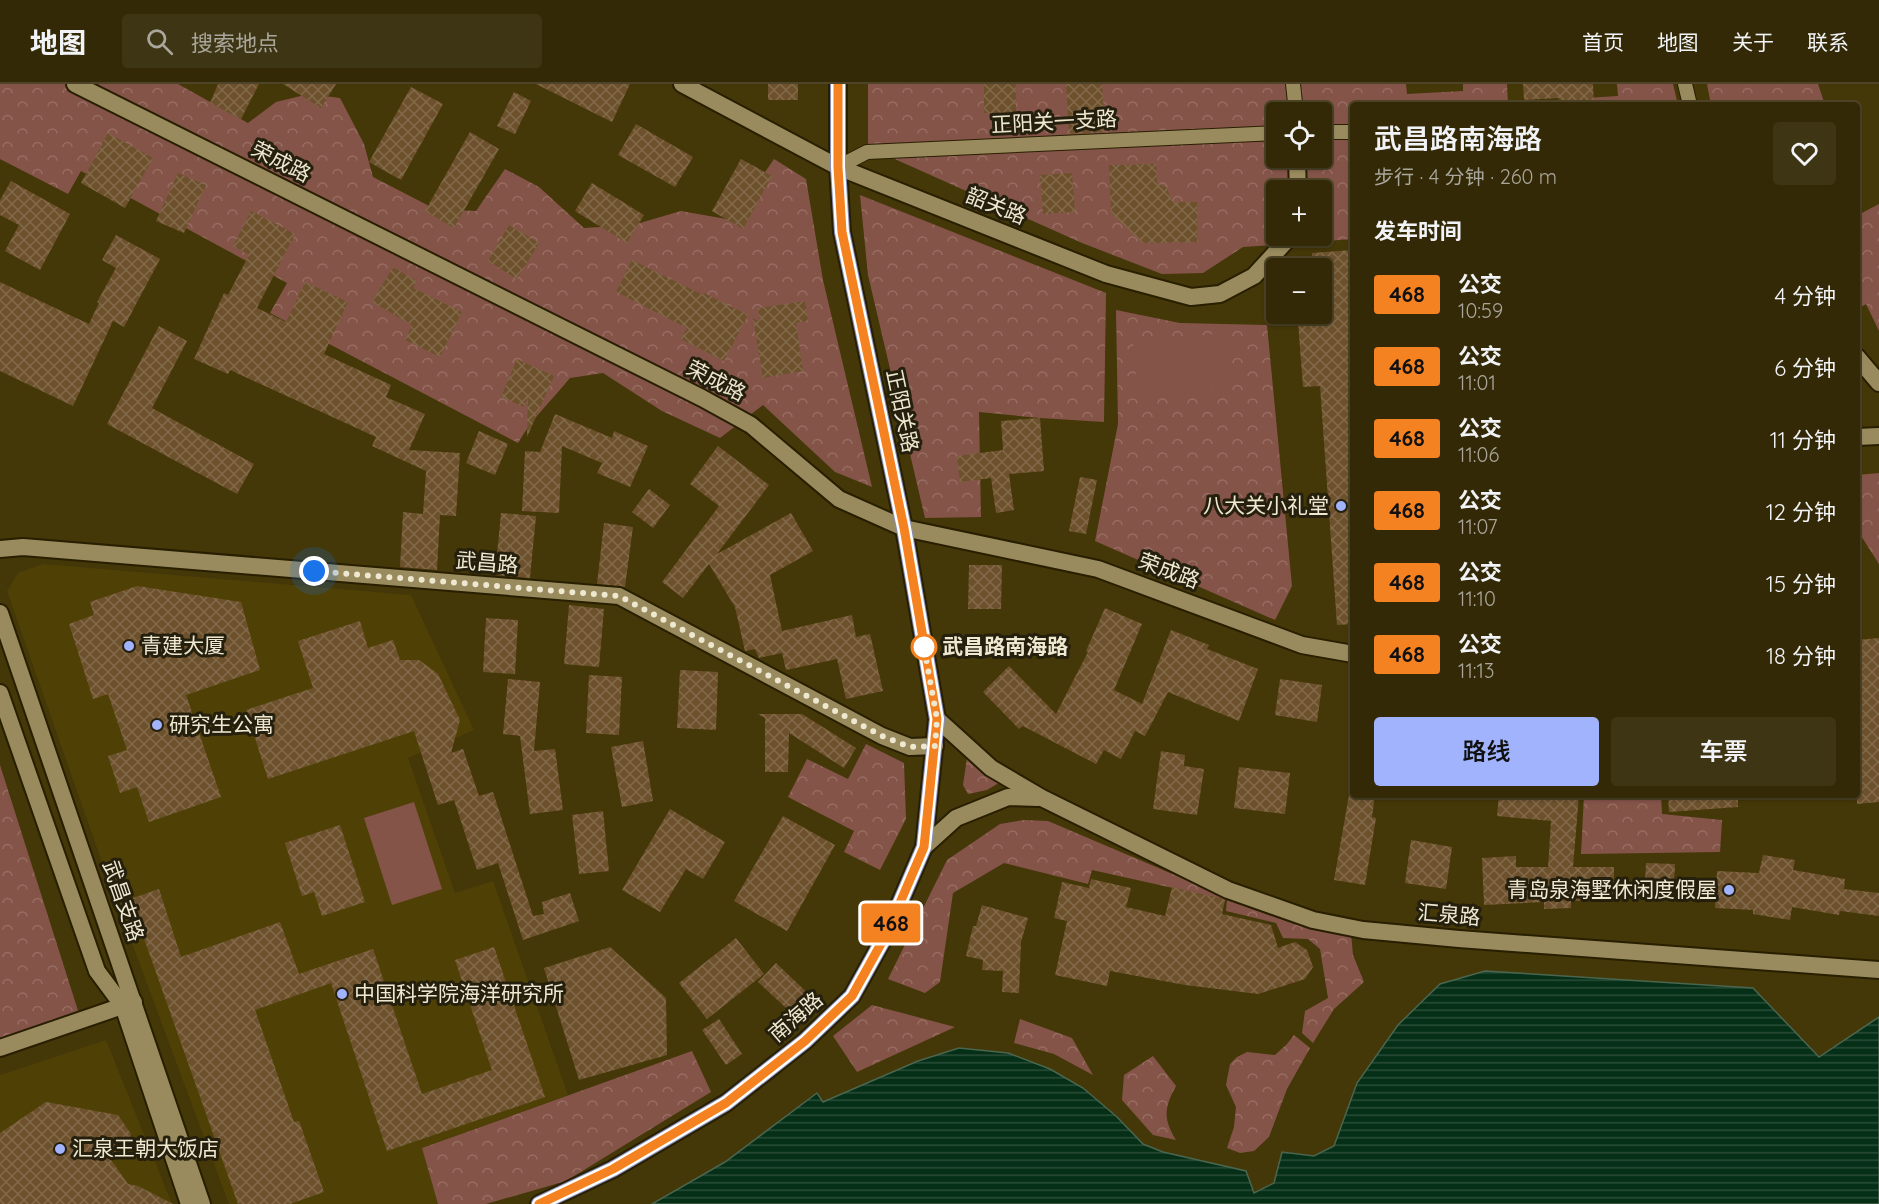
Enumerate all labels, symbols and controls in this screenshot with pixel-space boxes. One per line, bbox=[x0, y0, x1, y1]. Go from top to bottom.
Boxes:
search box bbox=[122, 14, 542, 68]
text: 地图 bbox=[30, 25, 86, 60]
icon: search bbox=[143, 25, 176, 58]
text: 搜索地点 bbox=[191, 29, 279, 57]
text: 首页 bbox=[1582, 29, 1624, 55]
text: 地图 bbox=[1657, 29, 1699, 55]
text: 关于 bbox=[1732, 29, 1774, 55]
text: 联系 bbox=[1807, 29, 1849, 55]
map controls bbox=[1266, 102, 1332, 324]
button: locate bbox=[1266, 102, 1332, 168]
street label: 正阳关一支路 bbox=[990, 105, 1118, 137]
text: 武昌路南海路 bbox=[1374, 121, 1542, 156]
button: heart bbox=[1773, 122, 1836, 185]
street label: 荣成路 bbox=[247, 135, 315, 187]
text: 步行 · 4 分钟 · 260 m bbox=[1374, 164, 1557, 189]
button: + bbox=[1266, 180, 1332, 246]
street label: 韶关路 bbox=[962, 181, 1030, 229]
text: 发车时间 bbox=[1374, 217, 1462, 245]
button: − bbox=[1266, 258, 1332, 324]
text: 公交 bbox=[1458, 270, 1502, 298]
text: 468 bbox=[1389, 281, 1425, 307]
text: 4 分钟 bbox=[1774, 282, 1836, 310]
text: 10:59 bbox=[1458, 298, 1503, 323]
text: 公交 bbox=[1458, 342, 1502, 370]
text: 468 bbox=[1389, 353, 1425, 379]
street label: 荣成路 bbox=[682, 354, 750, 406]
text: 6 分钟 bbox=[1774, 354, 1836, 382]
street label: 正阳关路 bbox=[882, 367, 924, 455]
text: 11:01 bbox=[1458, 370, 1496, 395]
text: 公交 bbox=[1458, 414, 1502, 442]
text: 468 bbox=[1389, 425, 1425, 451]
text: 11 分钟 bbox=[1770, 426, 1836, 454]
text: 11:06 bbox=[1458, 442, 1499, 467]
text: 公交 bbox=[1458, 486, 1502, 514]
place label: 八大关小礼堂 bbox=[1203, 492, 1329, 518]
text: 468 bbox=[1389, 497, 1425, 523]
text: 12 分钟 bbox=[1766, 498, 1836, 526]
marker: 八大关小礼堂 bbox=[1334, 499, 1348, 513]
text: 11:07 bbox=[1458, 514, 1498, 539]
street label: 武昌路 bbox=[455, 546, 520, 578]
street label: 荣成路 bbox=[1135, 547, 1203, 593]
your location bbox=[299, 556, 329, 586]
text: 公交 bbox=[1458, 558, 1502, 586]
text: 468 bbox=[1389, 569, 1425, 595]
text: 15 分钟 bbox=[1766, 570, 1836, 598]
text: 11:10 bbox=[1458, 586, 1496, 611]
text: 公交 bbox=[1458, 630, 1502, 658]
place label: 青建大厦 bbox=[141, 632, 225, 658]
place label: 武昌路南海路 bbox=[942, 633, 1068, 659]
marker: 武昌路南海路 bbox=[911, 634, 937, 660]
marker: 青建大厦 bbox=[122, 639, 136, 653]
text: 468 bbox=[1389, 641, 1425, 667]
text: 18 分钟 bbox=[1766, 642, 1836, 670]
text: 11:13 bbox=[1458, 658, 1494, 683]
place label: 研究生公寓 bbox=[169, 711, 274, 737]
button: 路线 bbox=[1374, 717, 1599, 786]
button: 车票 bbox=[1611, 717, 1836, 786]
marker: 研究生公寓 bbox=[150, 718, 164, 732]
street label: 武昌支路 bbox=[98, 857, 150, 945]
place label: 青岛泉海墅休闲度假屋 bbox=[1507, 876, 1717, 902]
marker: 青岛泉海墅休闲度假屋 bbox=[1722, 883, 1736, 897]
street label: 汇泉路 bbox=[1417, 898, 1482, 930]
line badge: 468 bbox=[856, 904, 926, 942]
text: 468 bbox=[873, 910, 909, 936]
place label: 中国科学院海洋研究所 bbox=[354, 980, 564, 1006]
street label: 南海路 bbox=[763, 986, 828, 1047]
marker: 中国科学院海洋研究所 bbox=[335, 987, 349, 1001]
place label: 汇泉王朝大饭店 bbox=[72, 1135, 219, 1161]
marker: 汇泉王朝大饭店 bbox=[53, 1142, 67, 1156]

